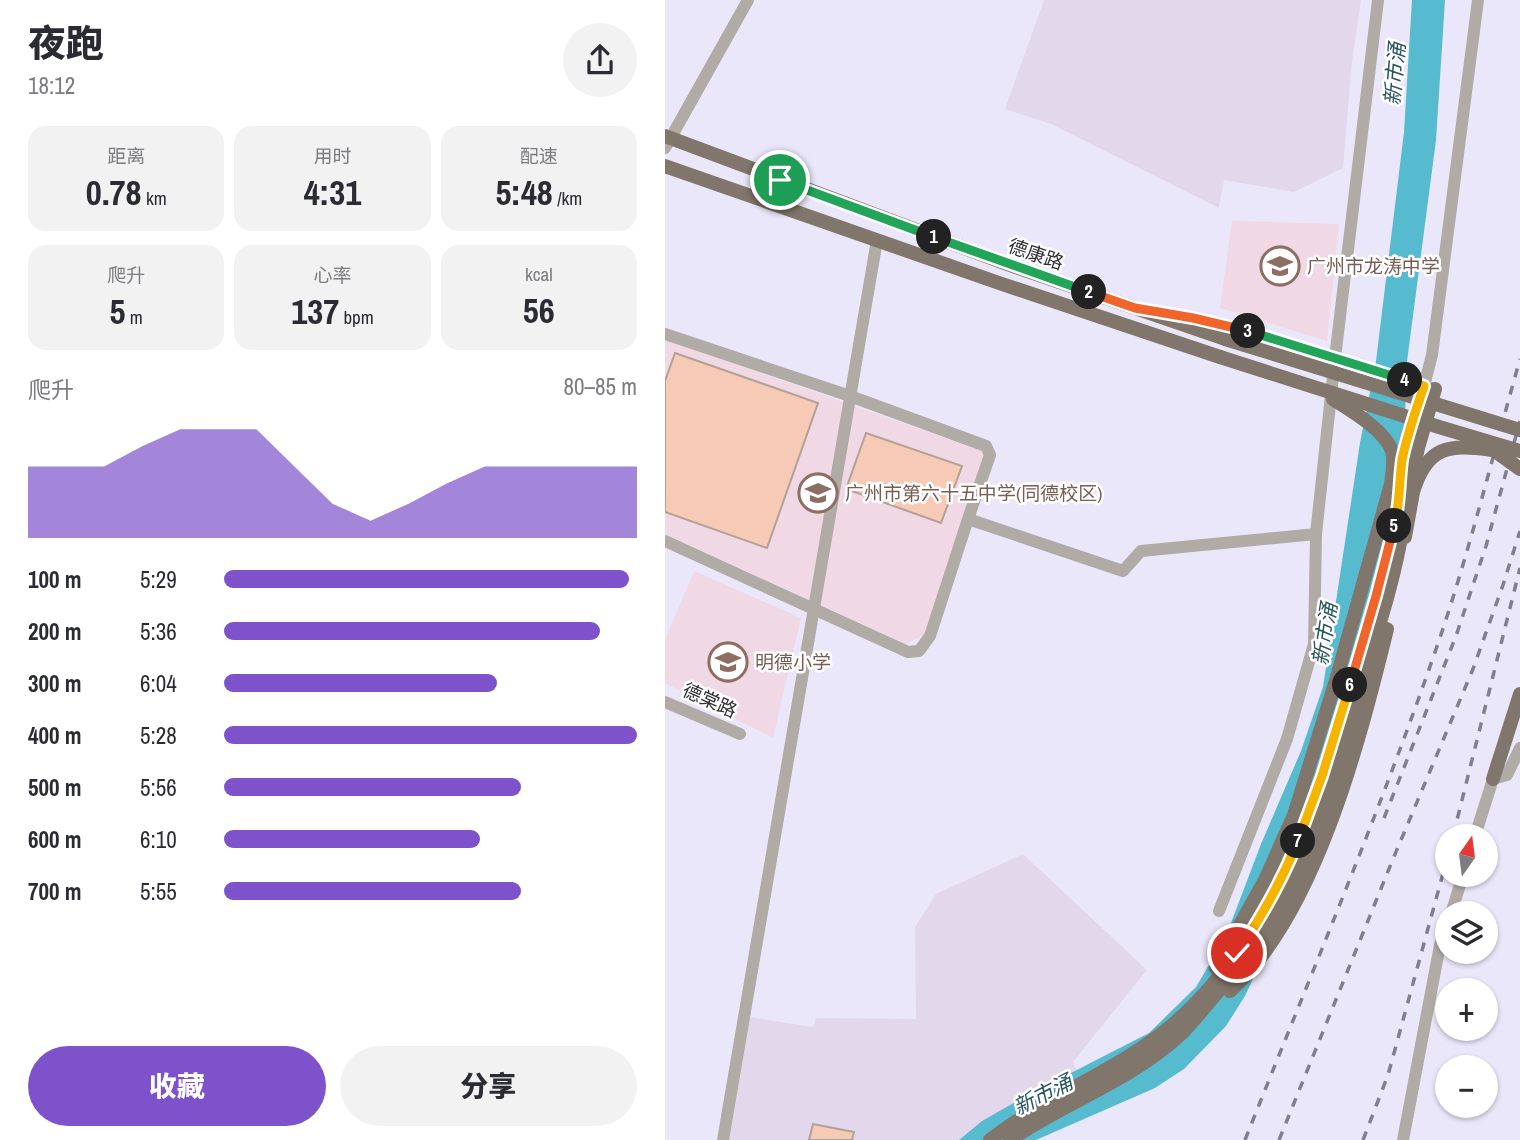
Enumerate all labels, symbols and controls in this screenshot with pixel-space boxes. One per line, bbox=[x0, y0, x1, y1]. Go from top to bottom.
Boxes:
text: 夜跑 bbox=[28, 18, 104, 69]
button: share bbox=[563, 23, 637, 97]
water label: 新市涌 bbox=[1377, 39, 1412, 107]
text: 18:12 bbox=[28, 70, 75, 101]
text: 距离 bbox=[107, 143, 145, 169]
text: 用时 bbox=[313, 143, 352, 169]
text: 配速 bbox=[520, 143, 558, 169]
pin bbox=[750, 150, 810, 210]
icon: arrive bbox=[761, 161, 799, 199]
text: 0.78 bbox=[86, 169, 142, 216]
text: 4:31 bbox=[304, 169, 361, 216]
text: 5:48 bbox=[495, 169, 553, 216]
text: km bbox=[142, 185, 167, 211]
text: /km bbox=[553, 185, 582, 211]
pin: 1 bbox=[917, 219, 951, 254]
text: 1 bbox=[929, 223, 938, 249]
street label: 德康路 bbox=[1005, 232, 1067, 276]
school or university icon: 广州市龙涛中学 bbox=[1259, 245, 1301, 287]
place label: 广州市龙涛中学 bbox=[1307, 253, 1440, 279]
text: kcal bbox=[525, 261, 553, 287]
text: 爬升 bbox=[107, 262, 145, 288]
text: 心率 bbox=[313, 262, 352, 288]
pin: 2 bbox=[1071, 274, 1107, 310]
text: 2 bbox=[1084, 278, 1093, 304]
text: 56 bbox=[523, 287, 555, 334]
text: 5 bbox=[110, 288, 125, 335]
text: 137 bbox=[291, 288, 339, 335]
text: m bbox=[125, 304, 143, 330]
text: bpm bbox=[339, 304, 374, 330]
pin: 3 bbox=[1231, 314, 1265, 348]
text: 3 bbox=[1243, 317, 1252, 343]
pin: 4 bbox=[1387, 362, 1423, 398]
text: 4 bbox=[1400, 366, 1409, 392]
text: 80–85 m bbox=[564, 371, 637, 402]
text: 爬升 bbox=[28, 374, 74, 405]
school or university icon: 广州市第六十五中学(同德校区) bbox=[797, 472, 839, 514]
place label: 广州市第六十五中学(同德校区) bbox=[845, 480, 1102, 506]
pin: 5 bbox=[1377, 508, 1411, 544]
text: 5 bbox=[1389, 512, 1398, 538]
text: 100 m bbox=[28, 564, 81, 595]
text: 5:29 bbox=[140, 564, 177, 595]
water label: 新市涌 bbox=[1305, 599, 1344, 667]
text: 200 m bbox=[28, 616, 81, 647]
text: 5:36 bbox=[140, 616, 177, 647]
school or university icon: 明德小学 bbox=[707, 641, 749, 683]
place label: 明德小学 bbox=[755, 649, 831, 675]
text: 300 m bbox=[28, 668, 81, 699]
text: 6:04 bbox=[140, 668, 177, 699]
pin: 6 bbox=[1333, 668, 1367, 702]
text: 6 bbox=[1345, 671, 1354, 697]
street label: 德棠路 bbox=[679, 677, 741, 723]
text: 400 m bbox=[28, 720, 81, 751]
text: 5:28 bbox=[140, 720, 177, 751]
text: 500 m bbox=[28, 772, 81, 803]
text: 5:56 bbox=[140, 772, 177, 803]
text: 600 m bbox=[28, 824, 81, 855]
text: 6:10 bbox=[140, 824, 177, 855]
pin: 7 bbox=[1281, 824, 1315, 858]
north arrow bbox=[1435, 824, 1498, 887]
map controls bbox=[1435, 824, 1498, 1118]
text: 7 bbox=[1293, 827, 1302, 853]
text: 700 m bbox=[28, 876, 81, 907]
text: 5:55 bbox=[140, 876, 177, 907]
button: layers bbox=[1435, 901, 1498, 964]
pin bbox=[1207, 923, 1267, 983]
icon: check bbox=[1218, 934, 1256, 972]
button: + bbox=[1435, 978, 1498, 1041]
button: 收藏 bbox=[28, 1046, 326, 1126]
button: 分享 bbox=[340, 1046, 637, 1126]
button: − bbox=[1435, 1055, 1498, 1118]
water label: 新市涌 bbox=[1008, 1066, 1079, 1122]

